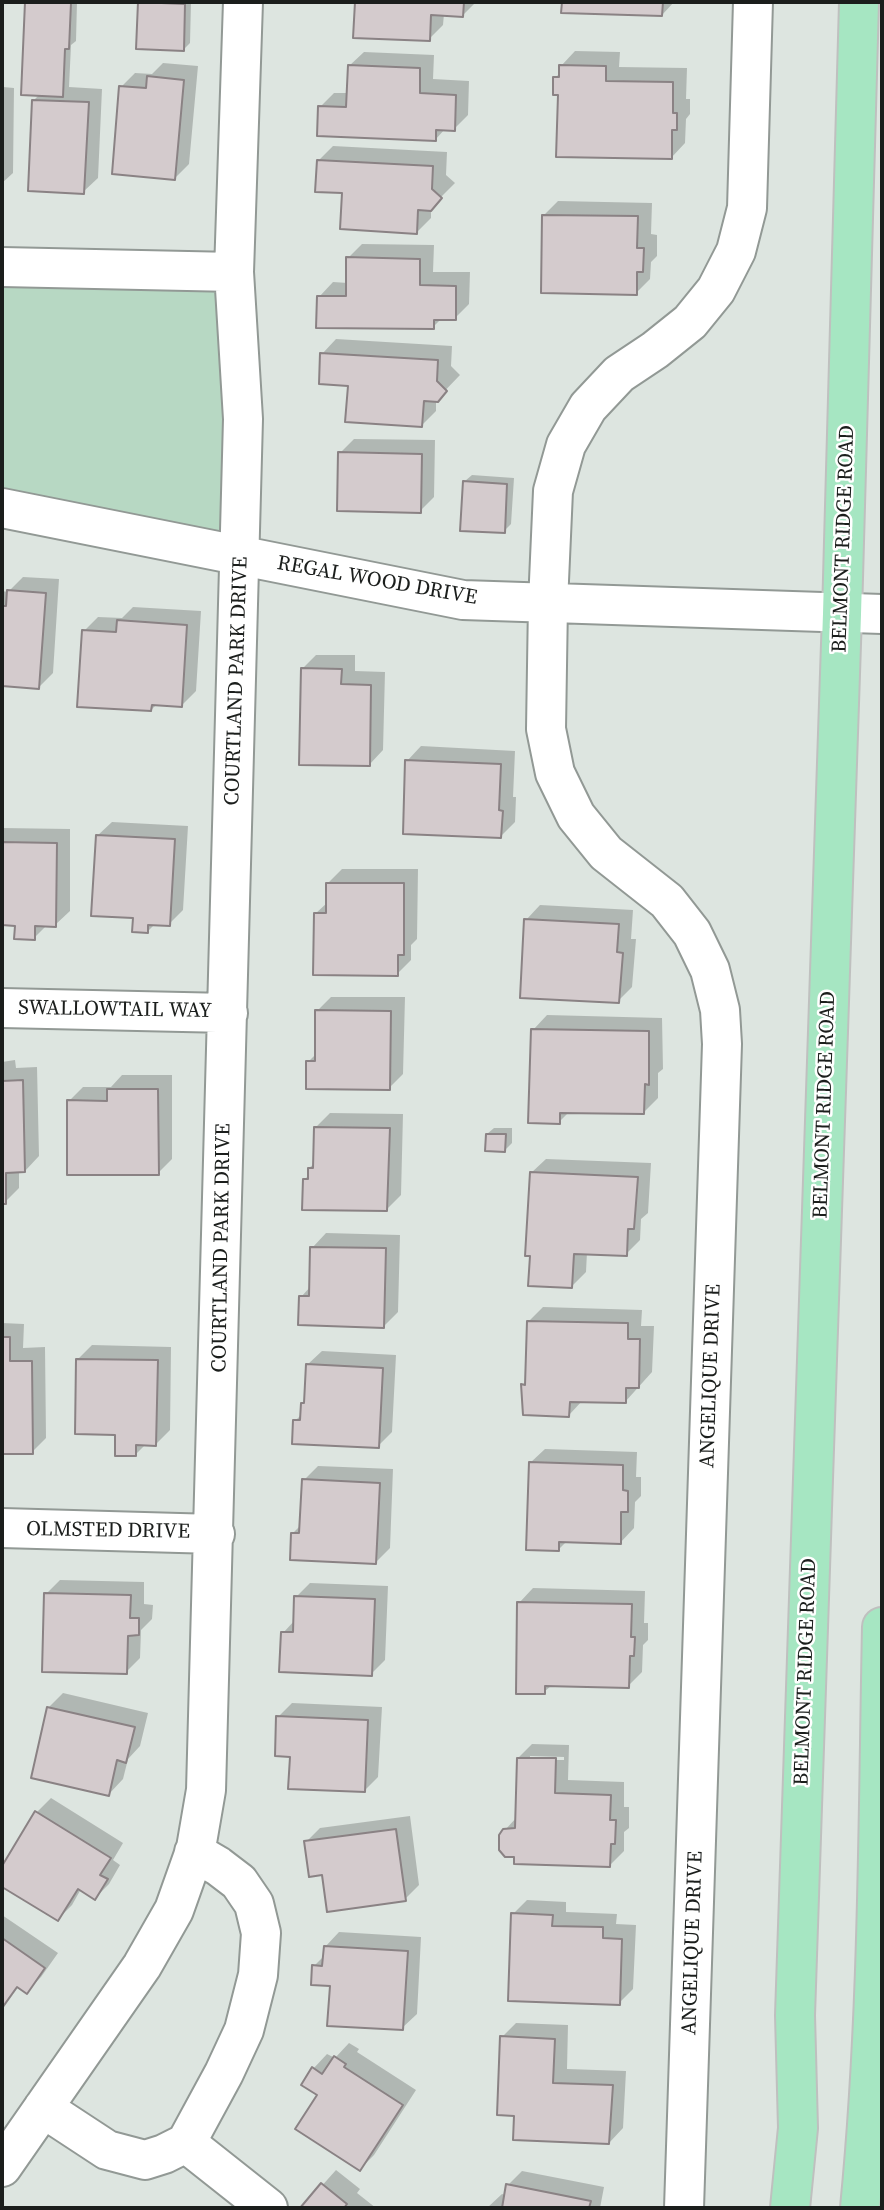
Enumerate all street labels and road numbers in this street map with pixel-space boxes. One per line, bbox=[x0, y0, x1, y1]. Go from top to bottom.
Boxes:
street label: BELMONT RIDGE ROAD bbox=[827, 425, 861, 653]
street label: REGAL WOOD DRIVE bbox=[275, 551, 479, 611]
street label: COURTLAND PARK DRIVE bbox=[220, 556, 254, 806]
street label: BELMONT RIDGE ROAD bbox=[808, 991, 842, 1219]
street label: SWALLOWTAIL WAY bbox=[18, 996, 212, 1024]
street label: COURTLAND PARK DRIVE bbox=[207, 1123, 237, 1373]
street label: ANGELIQUE DRIVE bbox=[695, 1283, 727, 1469]
street label: OLMSTED DRIVE bbox=[26, 1517, 190, 1545]
street label: BELMONT RIDGE ROAD bbox=[789, 1558, 823, 1786]
street label: ANGELIQUE DRIVE bbox=[677, 1850, 709, 2036]

